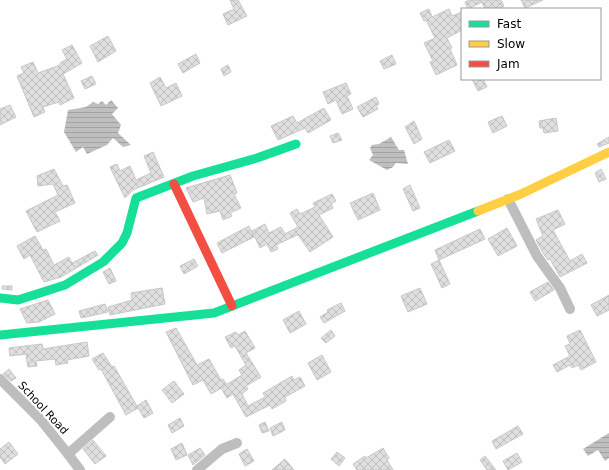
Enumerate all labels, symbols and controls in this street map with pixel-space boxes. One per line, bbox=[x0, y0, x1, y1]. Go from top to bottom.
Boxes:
legend bbox=[461, 8, 601, 80]
text: Fast bbox=[497, 17, 521, 31]
text: Slow bbox=[497, 37, 525, 51]
text: Jam bbox=[496, 57, 520, 71]
street label: School Road bbox=[15, 379, 71, 437]

